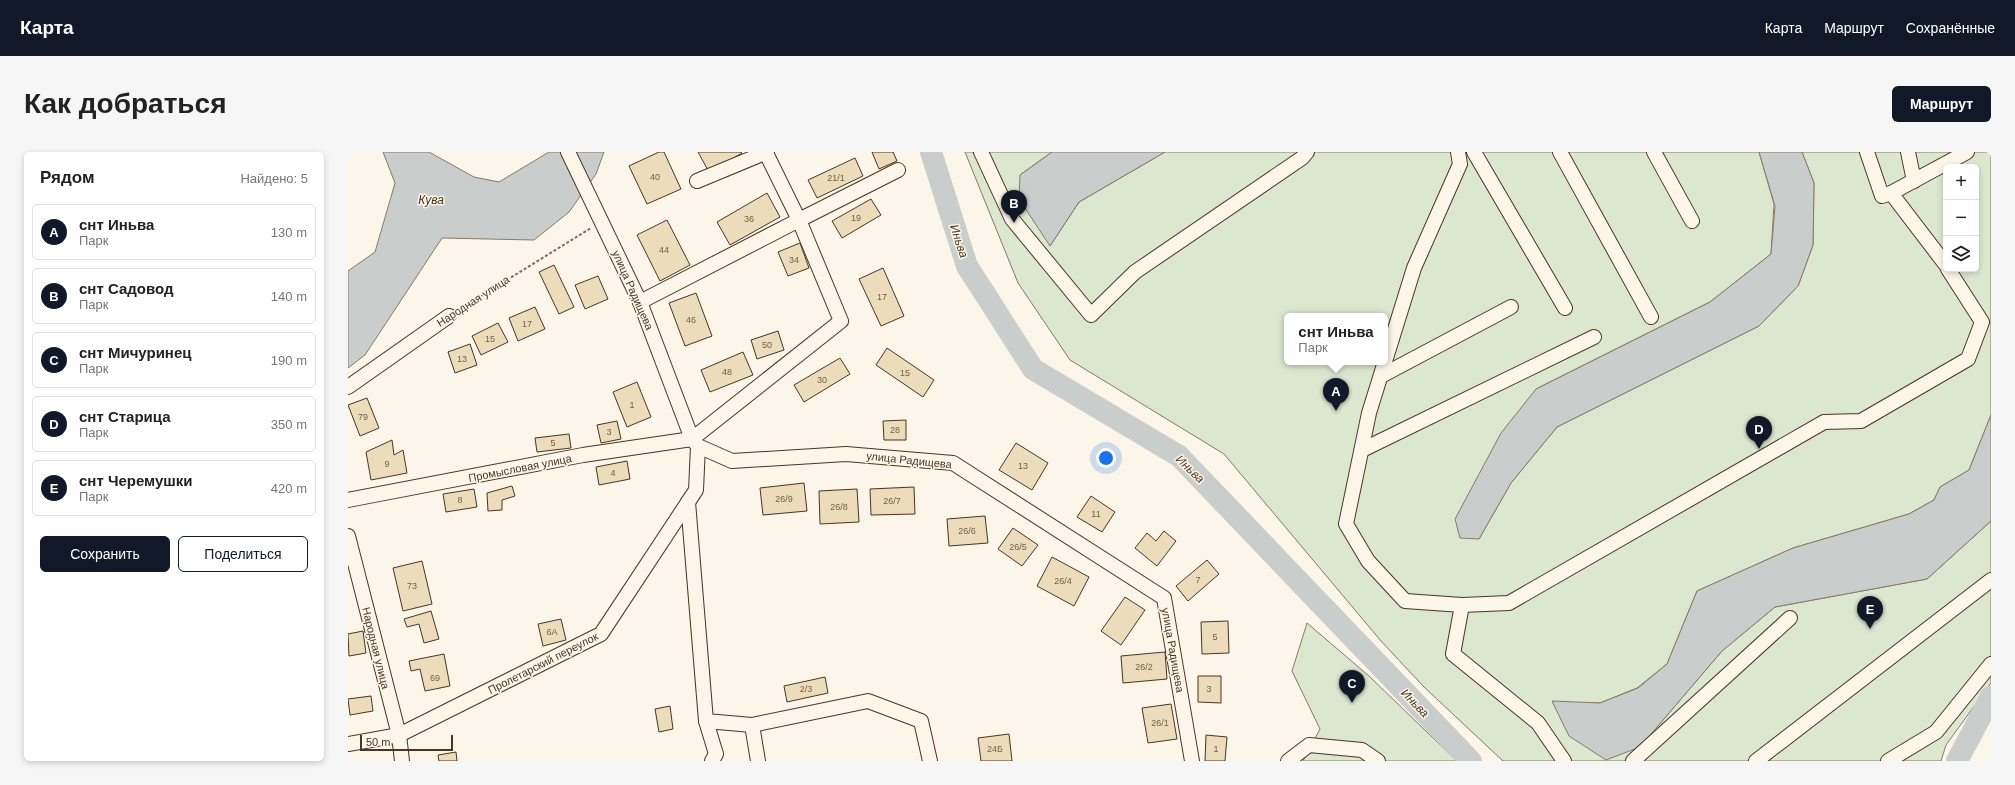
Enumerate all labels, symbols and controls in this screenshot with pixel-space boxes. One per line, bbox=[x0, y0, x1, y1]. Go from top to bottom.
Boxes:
text: Карта bbox=[20, 17, 74, 38]
text: Карта bbox=[1765, 20, 1802, 36]
text: Маршрут bbox=[1824, 20, 1884, 36]
text: Сохранённые bbox=[1906, 20, 1995, 36]
button: Маршрут bbox=[1892, 86, 1991, 122]
text: Как добраться bbox=[24, 88, 226, 119]
map controls bbox=[1943, 164, 1979, 272]
button: + bbox=[1943, 164, 1979, 200]
text: Рядом bbox=[40, 168, 95, 187]
text: Найдено: 5 bbox=[240, 171, 308, 186]
house number: 40 bbox=[650, 172, 660, 182]
house number: 21/1 bbox=[827, 173, 845, 183]
pin: B bbox=[1001, 190, 1027, 223]
water label: Кува bbox=[418, 193, 444, 207]
button: − bbox=[1943, 200, 1979, 236]
house number: 19 bbox=[851, 213, 861, 223]
house number: 36 bbox=[744, 214, 754, 224]
text: снт Иньва bbox=[79, 216, 154, 233]
water label: Иньва bbox=[947, 223, 971, 260]
text: A bbox=[49, 225, 59, 240]
text: 130 m bbox=[271, 225, 307, 240]
text: Парк bbox=[79, 233, 109, 248]
button: layers bbox=[1943, 236, 1979, 272]
house number: 44 bbox=[659, 245, 669, 255]
street label: улица Радищева bbox=[610, 248, 656, 332]
house number: 34 bbox=[789, 255, 799, 265]
street label: Народная улица bbox=[435, 273, 512, 329]
text: снт Садовод bbox=[79, 280, 173, 297]
text: B bbox=[49, 289, 59, 304]
text: 140 m bbox=[271, 289, 307, 304]
house number: 17 bbox=[877, 292, 887, 302]
text: Парк bbox=[79, 297, 109, 312]
popup bbox=[1284, 313, 1388, 365]
house number: 46 bbox=[686, 315, 696, 325]
house number: 17 bbox=[522, 319, 532, 329]
text: снт Иньва bbox=[1298, 323, 1374, 340]
house number: 15 bbox=[485, 334, 495, 344]
house number: 50 bbox=[762, 340, 772, 350]
text: Парк bbox=[1298, 340, 1328, 355]
text: снт Мичуринец bbox=[79, 344, 192, 361]
text: C bbox=[49, 353, 59, 368]
text: 190 m bbox=[271, 353, 307, 368]
house number: 13 bbox=[457, 354, 467, 364]
text: Парк bbox=[79, 361, 109, 376]
house number: 48 bbox=[722, 367, 732, 377]
house number: 15 bbox=[900, 368, 910, 378]
house number: 30 bbox=[817, 375, 827, 385]
pin: A bbox=[1323, 378, 1349, 411]
house number: 1 bbox=[629, 400, 635, 410]
text: снт Старица bbox=[79, 408, 171, 425]
house number: 79 bbox=[358, 412, 368, 422]
pin: D bbox=[1746, 416, 1772, 449]
text: D bbox=[49, 417, 59, 432]
text: 350 m bbox=[271, 417, 307, 432]
text: Парк bbox=[79, 425, 109, 440]
house number: 28 bbox=[890, 425, 900, 435]
house number: 3 bbox=[606, 427, 612, 437]
house number: 5 bbox=[550, 438, 556, 448]
your location bbox=[1096, 448, 1116, 468]
street label: улица Радищева bbox=[866, 450, 953, 471]
street label: Промысловая улица bbox=[467, 452, 573, 484]
water label: Иньва bbox=[1173, 452, 1207, 486]
house number: 9 bbox=[384, 459, 390, 469]
house number: 13 bbox=[1018, 461, 1028, 471]
house number: 4 bbox=[610, 468, 616, 478]
text: снт Черемушки bbox=[79, 472, 193, 489]
text: E bbox=[50, 481, 58, 496]
text: 420 m bbox=[271, 481, 307, 496]
text: Парк bbox=[79, 489, 109, 504]
house number: 26/9 bbox=[775, 494, 793, 504]
house number: 8 bbox=[457, 495, 463, 505]
house number: 26/7 bbox=[883, 496, 901, 506]
house number: 26/8 bbox=[830, 502, 848, 512]
house number: 11 bbox=[1091, 509, 1101, 519]
house number: 26/6 bbox=[958, 526, 976, 536]
button: Сохранить bbox=[40, 536, 170, 572]
button: Поделиться bbox=[178, 536, 308, 572]
house number: 26/5 bbox=[1009, 542, 1027, 552]
house number: 7 bbox=[1195, 575, 1201, 585]
house number: 26/4 bbox=[1054, 576, 1072, 586]
house number: 73 bbox=[407, 581, 417, 591]
pin: E bbox=[1857, 596, 1883, 629]
street label: Народная улица bbox=[360, 606, 392, 691]
street label: улица Радищева bbox=[1160, 607, 1187, 694]
house number: 6А bbox=[546, 627, 558, 637]
street label: Пролетарский переулок bbox=[486, 630, 600, 696]
house number: 5 bbox=[1212, 632, 1218, 642]
house number: 26/2 bbox=[1135, 662, 1153, 672]
pin: C bbox=[1339, 670, 1365, 703]
house number: 69 bbox=[430, 673, 440, 683]
house number: 2/3 bbox=[800, 684, 812, 694]
house number: 3 bbox=[1206, 684, 1212, 694]
water label: Иньва bbox=[1398, 686, 1432, 720]
house number: 26/1 bbox=[1151, 718, 1169, 728]
scale bar bbox=[360, 733, 453, 752]
text: 50 m bbox=[366, 736, 390, 748]
house number: 24Б bbox=[987, 744, 1003, 754]
house number: 1 bbox=[1213, 744, 1219, 754]

